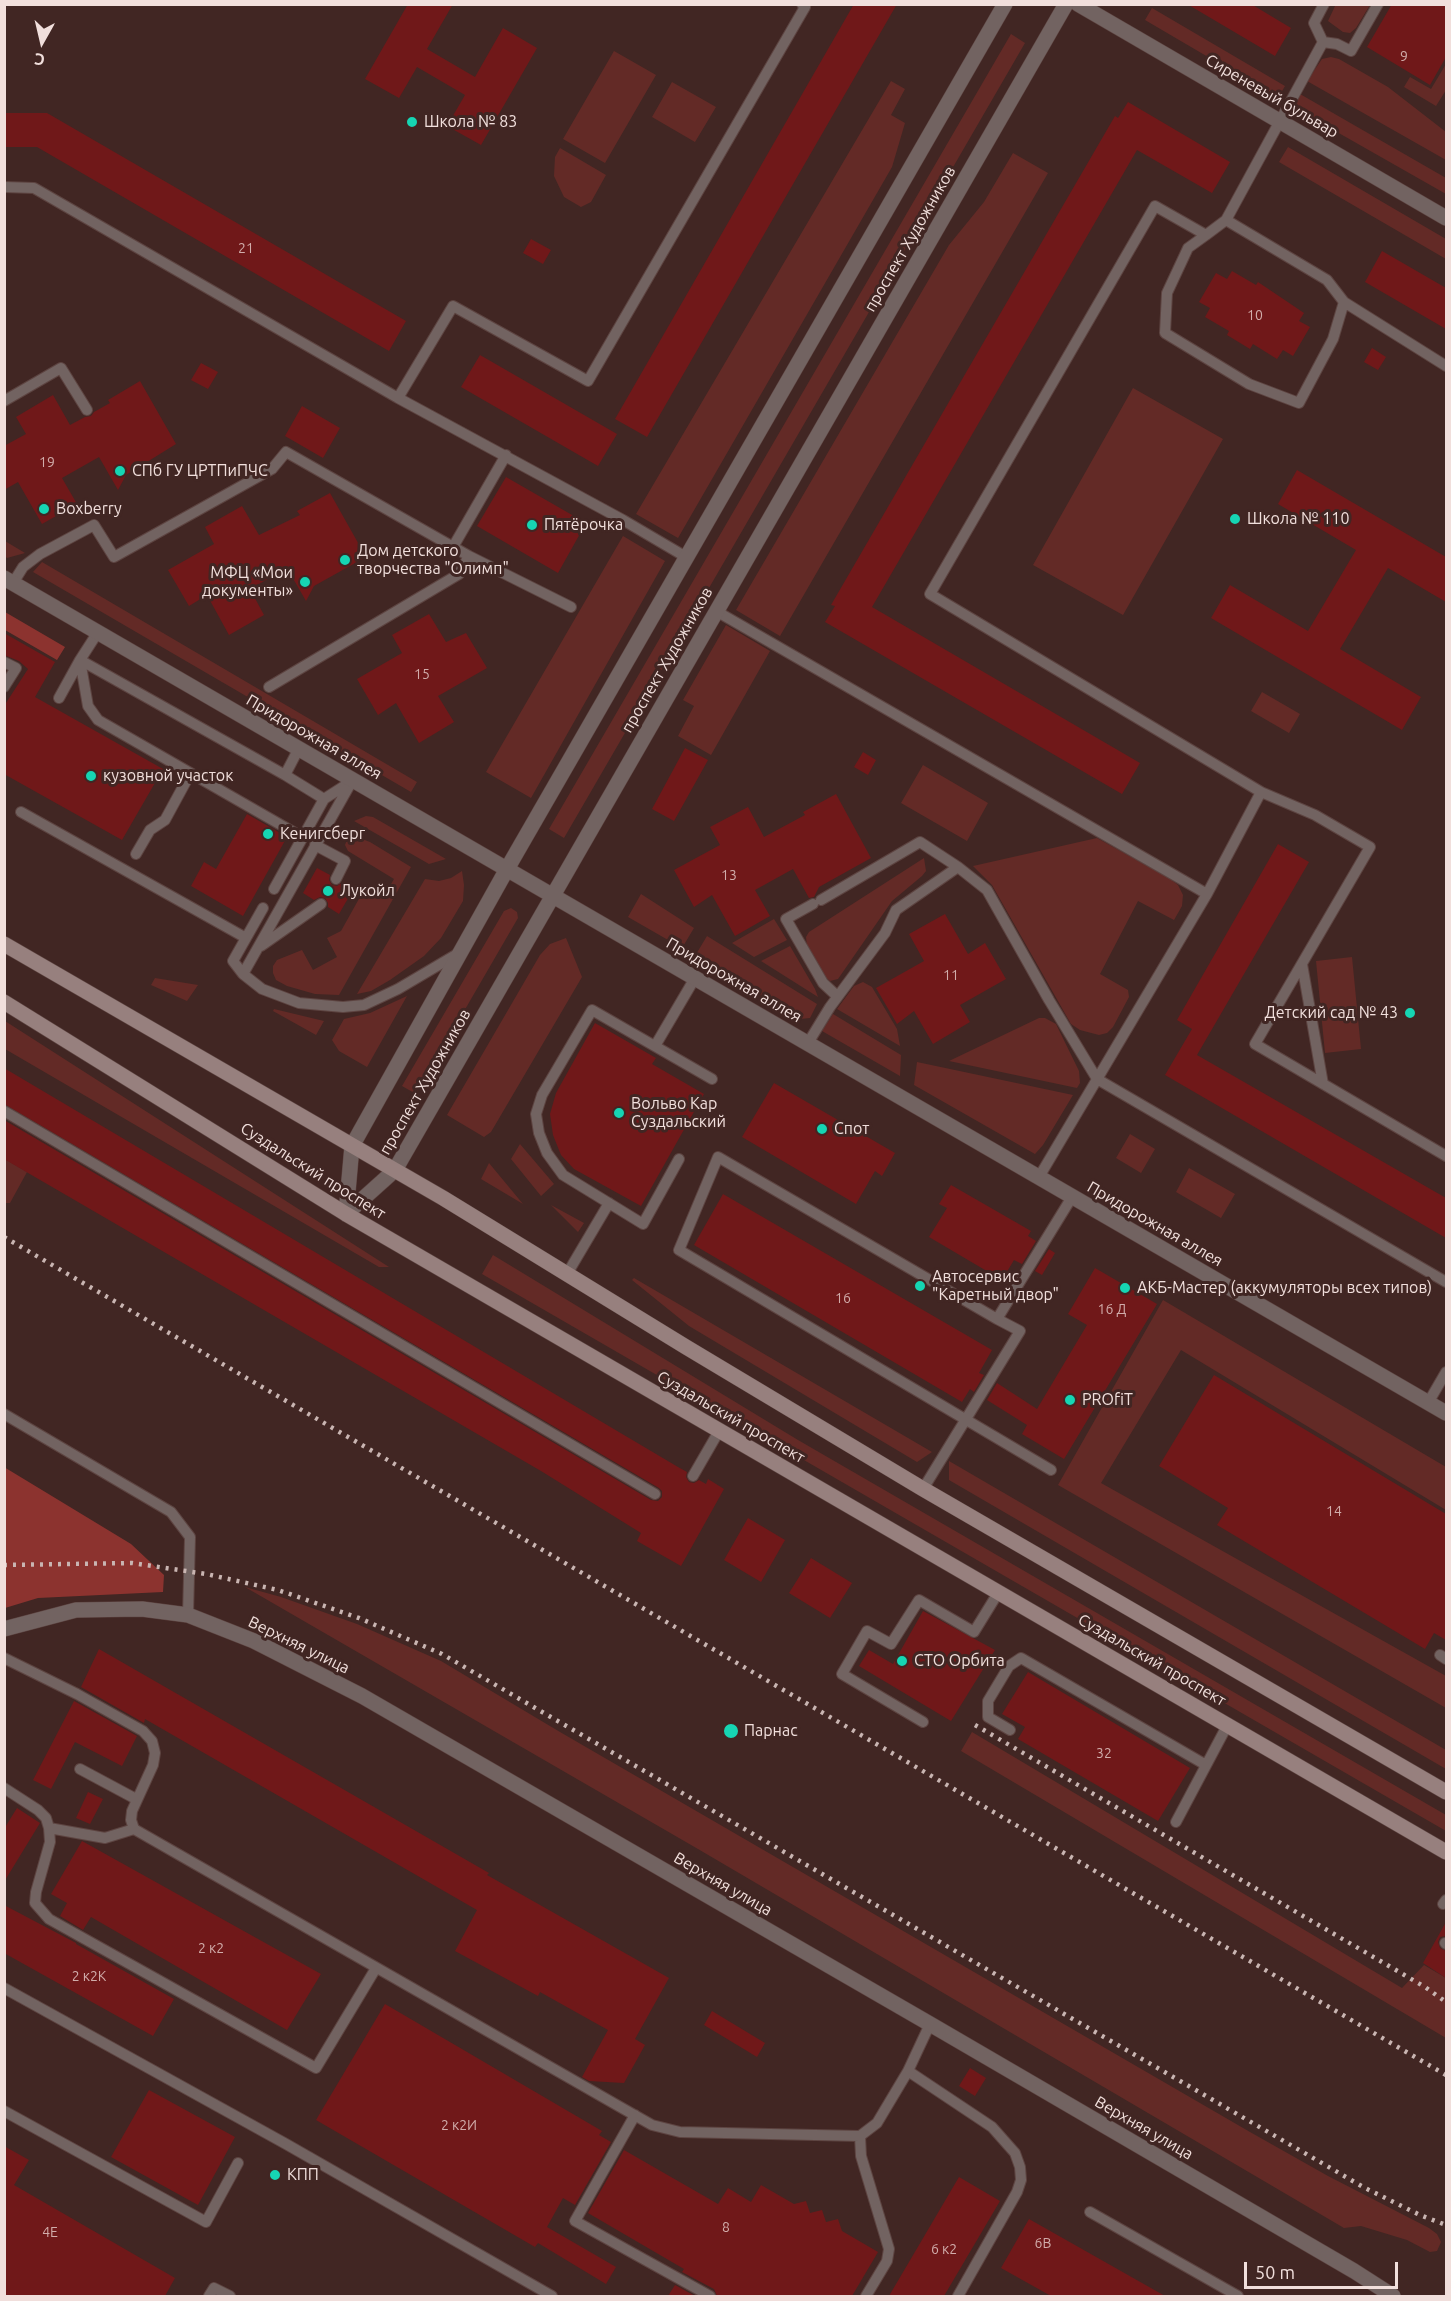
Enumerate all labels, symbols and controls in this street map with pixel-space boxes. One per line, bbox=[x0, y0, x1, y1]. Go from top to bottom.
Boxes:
north arrow bbox=[12, 12, 72, 72]
house number: 9 bbox=[1400, 48, 1408, 64]
text: С bbox=[33, 50, 46, 69]
street label: Сиреневый бульвар bbox=[1202, 50, 1342, 142]
place label: Школа № 83 bbox=[424, 112, 517, 132]
marker: Школа № 83 bbox=[405, 115, 419, 129]
street label: проспект Художников bbox=[860, 163, 960, 315]
house number: 21 bbox=[238, 240, 254, 256]
house number: 10 bbox=[1247, 307, 1263, 323]
house number: 19 bbox=[39, 454, 55, 470]
place label: СПб ГУ ЦРТПиПЧС bbox=[132, 461, 268, 481]
marker: СПб ГУ ЦРТПиПЧС bbox=[113, 464, 127, 478]
place label: Boxberry bbox=[56, 499, 122, 519]
marker: Boxberry bbox=[37, 502, 51, 516]
place label: Школа № 110 bbox=[1247, 509, 1349, 529]
marker: Школа № 110 bbox=[1228, 512, 1242, 526]
place label: Пятёрочка bbox=[544, 515, 623, 535]
marker: Пятёрочка bbox=[525, 518, 539, 532]
place label: Дом детского творчества "Олимп" bbox=[357, 541, 509, 579]
marker: Дом детского творчества "Олимп" bbox=[338, 553, 352, 567]
place label: МФЦ «Мои документы» bbox=[202, 563, 293, 601]
marker: МФЦ «Мои документы» bbox=[298, 575, 312, 589]
street label: проспект Художников bbox=[617, 584, 717, 736]
house number: 15 bbox=[414, 666, 430, 682]
street label: Придорожная аллея bbox=[243, 690, 385, 784]
place label: кузовной участок bbox=[103, 766, 233, 786]
marker: кузовной участок bbox=[84, 769, 98, 783]
place label: Кенигсберг bbox=[280, 824, 365, 844]
marker: Кенигсберг bbox=[261, 827, 275, 841]
house number: 13 bbox=[721, 867, 737, 883]
place label: Лукойл bbox=[340, 881, 395, 901]
marker: Лукойл bbox=[321, 884, 335, 898]
street label: Придорожная аллея bbox=[663, 933, 805, 1027]
house number: 11 bbox=[943, 967, 959, 983]
place label: Детский сад № 43 bbox=[1265, 1003, 1398, 1023]
street label: проспект Художников bbox=[375, 1006, 475, 1158]
marker: Детский сад № 43 bbox=[1403, 1006, 1417, 1020]
place label: Вольво Кар Суздальский bbox=[631, 1094, 726, 1132]
marker: Вольво Кар Суздальский bbox=[612, 1106, 626, 1120]
street label: Суздальский проспект bbox=[237, 1118, 389, 1224]
place label: Спот bbox=[834, 1119, 869, 1139]
marker: Спот bbox=[815, 1122, 829, 1136]
street label: Придорожная аллея bbox=[1084, 1177, 1226, 1271]
place label: Автосервис "Каретный двор" bbox=[932, 1267, 1059, 1305]
place label: АКБ-Мастер (аккумуляторы всех типов) bbox=[1137, 1278, 1432, 1298]
marker: Автосервис "Каретный двор" bbox=[913, 1279, 927, 1293]
marker: АКБ-Мастер (аккумуляторы всех типов) bbox=[1118, 1281, 1132, 1295]
house number: 16 bbox=[835, 1290, 851, 1306]
house number: 16 Д bbox=[1098, 1301, 1126, 1317]
street label: Суздальский проспект bbox=[654, 1367, 808, 1467]
place label: PROfiT bbox=[1082, 1390, 1133, 1410]
marker: PROfiT bbox=[1063, 1393, 1077, 1407]
house number: 14 bbox=[1326, 1503, 1342, 1519]
street label: Суздальский проспект bbox=[1075, 1610, 1229, 1710]
street label: Верхняя улица bbox=[245, 1612, 353, 1678]
place label: СТО Орбита bbox=[914, 1651, 1005, 1671]
marker: СТО Орбита bbox=[895, 1654, 909, 1668]
place label: Парнас bbox=[744, 1721, 798, 1741]
marker: Парнас bbox=[722, 1722, 740, 1740]
house number: 32 bbox=[1096, 1745, 1112, 1761]
street label: Верхняя улица bbox=[670, 1848, 776, 1920]
house number: 2 к2 bbox=[198, 1940, 224, 1956]
house number: 2 к2К bbox=[72, 1968, 106, 1984]
street label: Верхняя улица bbox=[1091, 2092, 1197, 2164]
house number: 2 к2И bbox=[441, 2117, 477, 2133]
place label: КПП bbox=[287, 2165, 319, 2185]
marker: КПП bbox=[268, 2168, 282, 2182]
house number: 8 bbox=[722, 2219, 730, 2235]
house number: 4Е bbox=[42, 2224, 58, 2240]
house number: 6В bbox=[1035, 2235, 1051, 2251]
house number: 6 к2 bbox=[931, 2241, 957, 2257]
scale bar bbox=[1247, 2250, 1402, 2288]
text: 50 m bbox=[1255, 2262, 1295, 2282]

